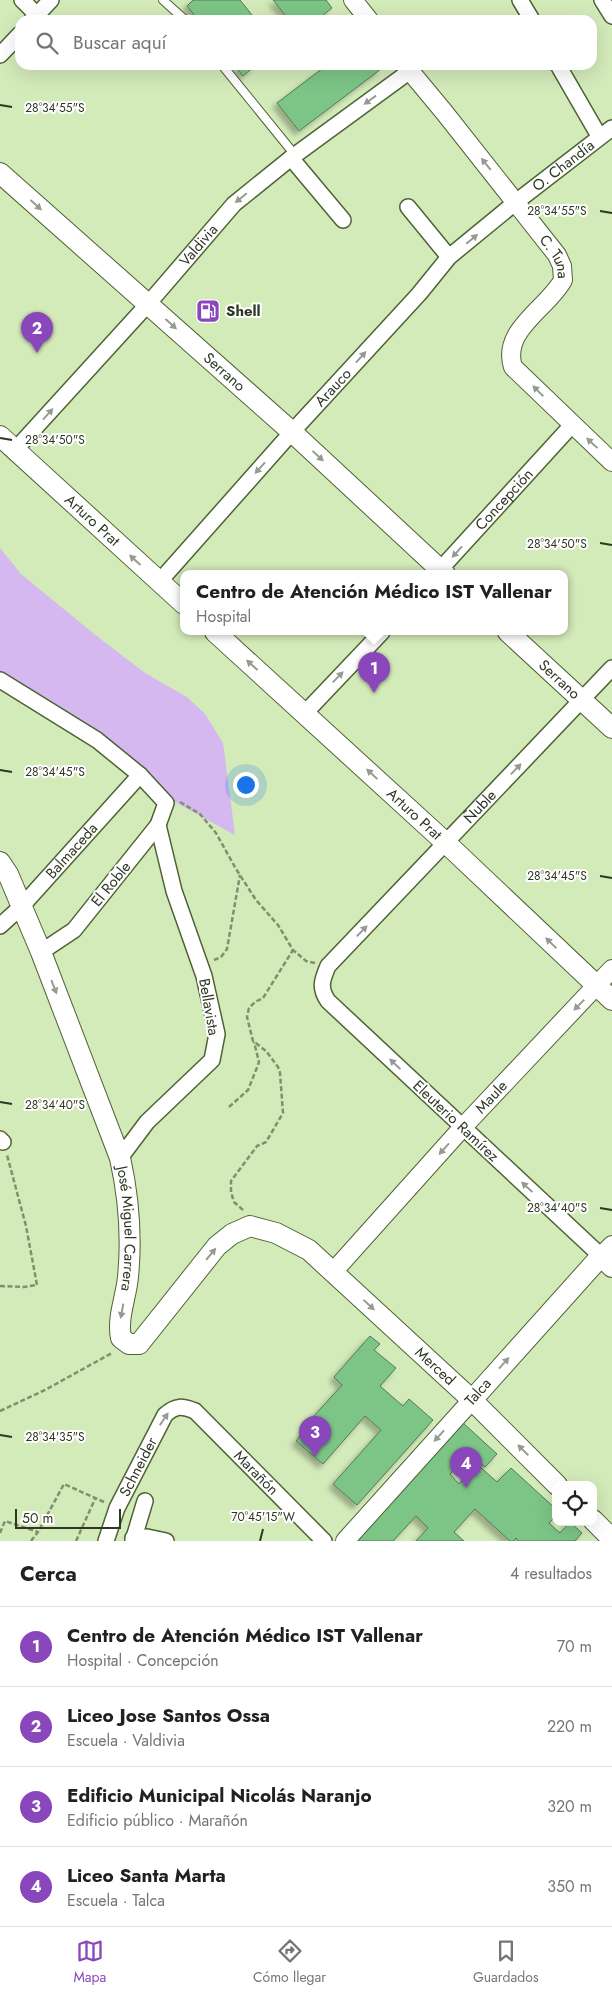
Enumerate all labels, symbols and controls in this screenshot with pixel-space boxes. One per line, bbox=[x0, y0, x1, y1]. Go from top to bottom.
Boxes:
search box bbox=[15, 15, 597, 70]
icon: search bbox=[33, 29, 61, 57]
text: Buscar aquí bbox=[73, 29, 167, 56]
one-way arrow bbox=[363, 95, 377, 105]
text: 28°34'55"S bbox=[25, 99, 85, 117]
street label: O. Chandía bbox=[527, 134, 599, 197]
one-way arrow bbox=[480, 158, 491, 171]
one-way arrow bbox=[235, 193, 248, 204]
one-way arrow bbox=[30, 199, 42, 211]
text: 28°34'55"S bbox=[527, 202, 587, 220]
street label: Valdivia bbox=[174, 219, 223, 271]
street label: C. Tuna bbox=[534, 230, 574, 279]
one-way arrow bbox=[465, 233, 477, 245]
fuel station icon: Shell bbox=[195, 298, 221, 324]
place label: Shell bbox=[226, 300, 261, 322]
pin: 2 bbox=[21, 312, 53, 353]
one-way arrow bbox=[165, 319, 178, 330]
street label: Serrano bbox=[199, 347, 250, 397]
one-way arrow bbox=[355, 351, 366, 364]
street label: Arauco bbox=[309, 363, 357, 412]
one-way arrow bbox=[532, 385, 544, 397]
one-way arrow bbox=[42, 408, 54, 420]
text: 28°34'50"S bbox=[25, 431, 85, 449]
one-way arrow bbox=[587, 437, 599, 449]
one-way arrow bbox=[312, 450, 324, 462]
one-way arrow bbox=[254, 462, 266, 474]
street label: Concepción bbox=[470, 464, 538, 535]
street label: Arturo Prat bbox=[60, 489, 125, 552]
text: 28°34'50"S bbox=[527, 535, 587, 553]
one-way arrow bbox=[451, 545, 463, 557]
one-way arrow bbox=[129, 554, 141, 565]
popup bbox=[180, 570, 568, 635]
text: Centro de Atención Médico IST Vallenar bbox=[196, 578, 552, 605]
text: Hospital bbox=[196, 605, 251, 628]
pin: 1 bbox=[358, 652, 390, 693]
street label: Serrano bbox=[534, 655, 585, 704]
one-way arrow bbox=[246, 659, 258, 671]
one-way arrow bbox=[332, 672, 344, 684]
text: 28°34'45"S bbox=[25, 763, 85, 781]
one-way arrow bbox=[510, 764, 522, 776]
one-way arrow bbox=[366, 768, 378, 780]
your location bbox=[233, 772, 259, 798]
street label: Arturo Prat bbox=[382, 783, 447, 845]
street label: Ñuble bbox=[458, 785, 502, 828]
street label: Balmaceda bbox=[41, 818, 103, 884]
street label: El Roble bbox=[86, 856, 136, 911]
text: 28°34'45"S bbox=[527, 867, 587, 885]
one-way arrow bbox=[356, 925, 368, 937]
one-way arrow bbox=[545, 937, 557, 949]
street label: Bellavista bbox=[193, 977, 225, 1037]
one-way arrow bbox=[50, 980, 58, 995]
one-way arrow bbox=[573, 999, 585, 1011]
one-way arrow bbox=[390, 1058, 402, 1070]
street label: Eleuterio Ramírez bbox=[408, 1075, 504, 1167]
street label: Maule bbox=[470, 1075, 513, 1119]
text: 28°34'40"S bbox=[25, 1096, 85, 1114]
one-way arrow bbox=[438, 1142, 449, 1155]
street label: José Miguel Carrera bbox=[111, 1162, 141, 1293]
one-way arrow bbox=[521, 1181, 533, 1193]
text: 28°34'40"S bbox=[527, 1199, 587, 1217]
one-way arrow bbox=[205, 1248, 216, 1261]
one-way arrow bbox=[362, 1299, 374, 1311]
one-way arrow bbox=[117, 1303, 125, 1319]
street label: Merced bbox=[410, 1342, 460, 1391]
one-way arrow bbox=[498, 1358, 510, 1370]
street label: Talca bbox=[460, 1373, 496, 1411]
one-way arrow bbox=[159, 1412, 169, 1425]
pin: 3 bbox=[299, 1416, 331, 1457]
text: 28°34'35"S bbox=[25, 1428, 85, 1446]
one-way arrow bbox=[433, 1429, 445, 1441]
street label: Schneider bbox=[114, 1433, 163, 1501]
street label: Marañón bbox=[229, 1445, 284, 1500]
one-way arrow bbox=[517, 1445, 529, 1457]
pin: 4 bbox=[450, 1447, 482, 1488]
map controls bbox=[552, 1481, 597, 1526]
button: locate bbox=[552, 1481, 597, 1526]
scale bar bbox=[15, 1506, 121, 1529]
text: 50 m bbox=[22, 1508, 53, 1528]
text: 70°45'15"W bbox=[231, 1508, 295, 1526]
text: Cerca bbox=[20, 1559, 77, 1589]
text: 4 resultados bbox=[510, 1562, 592, 1585]
text: Centro de Atención Médico IST Vallenar bbox=[67, 1622, 423, 1649]
text: 1 bbox=[32, 1635, 40, 1658]
text: 70 m bbox=[557, 1635, 592, 1658]
text: Hospital · Concepción bbox=[67, 1649, 219, 1672]
text: Liceo Jose Santos Ossa bbox=[67, 1702, 270, 1729]
text: 2 bbox=[31, 1715, 41, 1738]
text: 220 m bbox=[547, 1715, 592, 1738]
text: Escuela · Valdivia bbox=[67, 1729, 185, 1752]
text: Edificio Municipal Nicolás Naranjo bbox=[67, 1782, 372, 1809]
text: 3 bbox=[31, 1795, 41, 1818]
text: 320 m bbox=[547, 1795, 592, 1818]
text: Edificio público · Marañón bbox=[67, 1809, 248, 1832]
text: Liceo Santa Marta bbox=[67, 1862, 226, 1889]
text: 4 bbox=[30, 1875, 42, 1898]
text: 350 m bbox=[547, 1875, 592, 1898]
text: Escuela · Talca bbox=[67, 1889, 165, 1912]
tab: Mapa bbox=[73, 1937, 106, 1987]
tab: Cómo llegar bbox=[253, 1937, 326, 1987]
tab: Guardados bbox=[473, 1937, 539, 1987]

